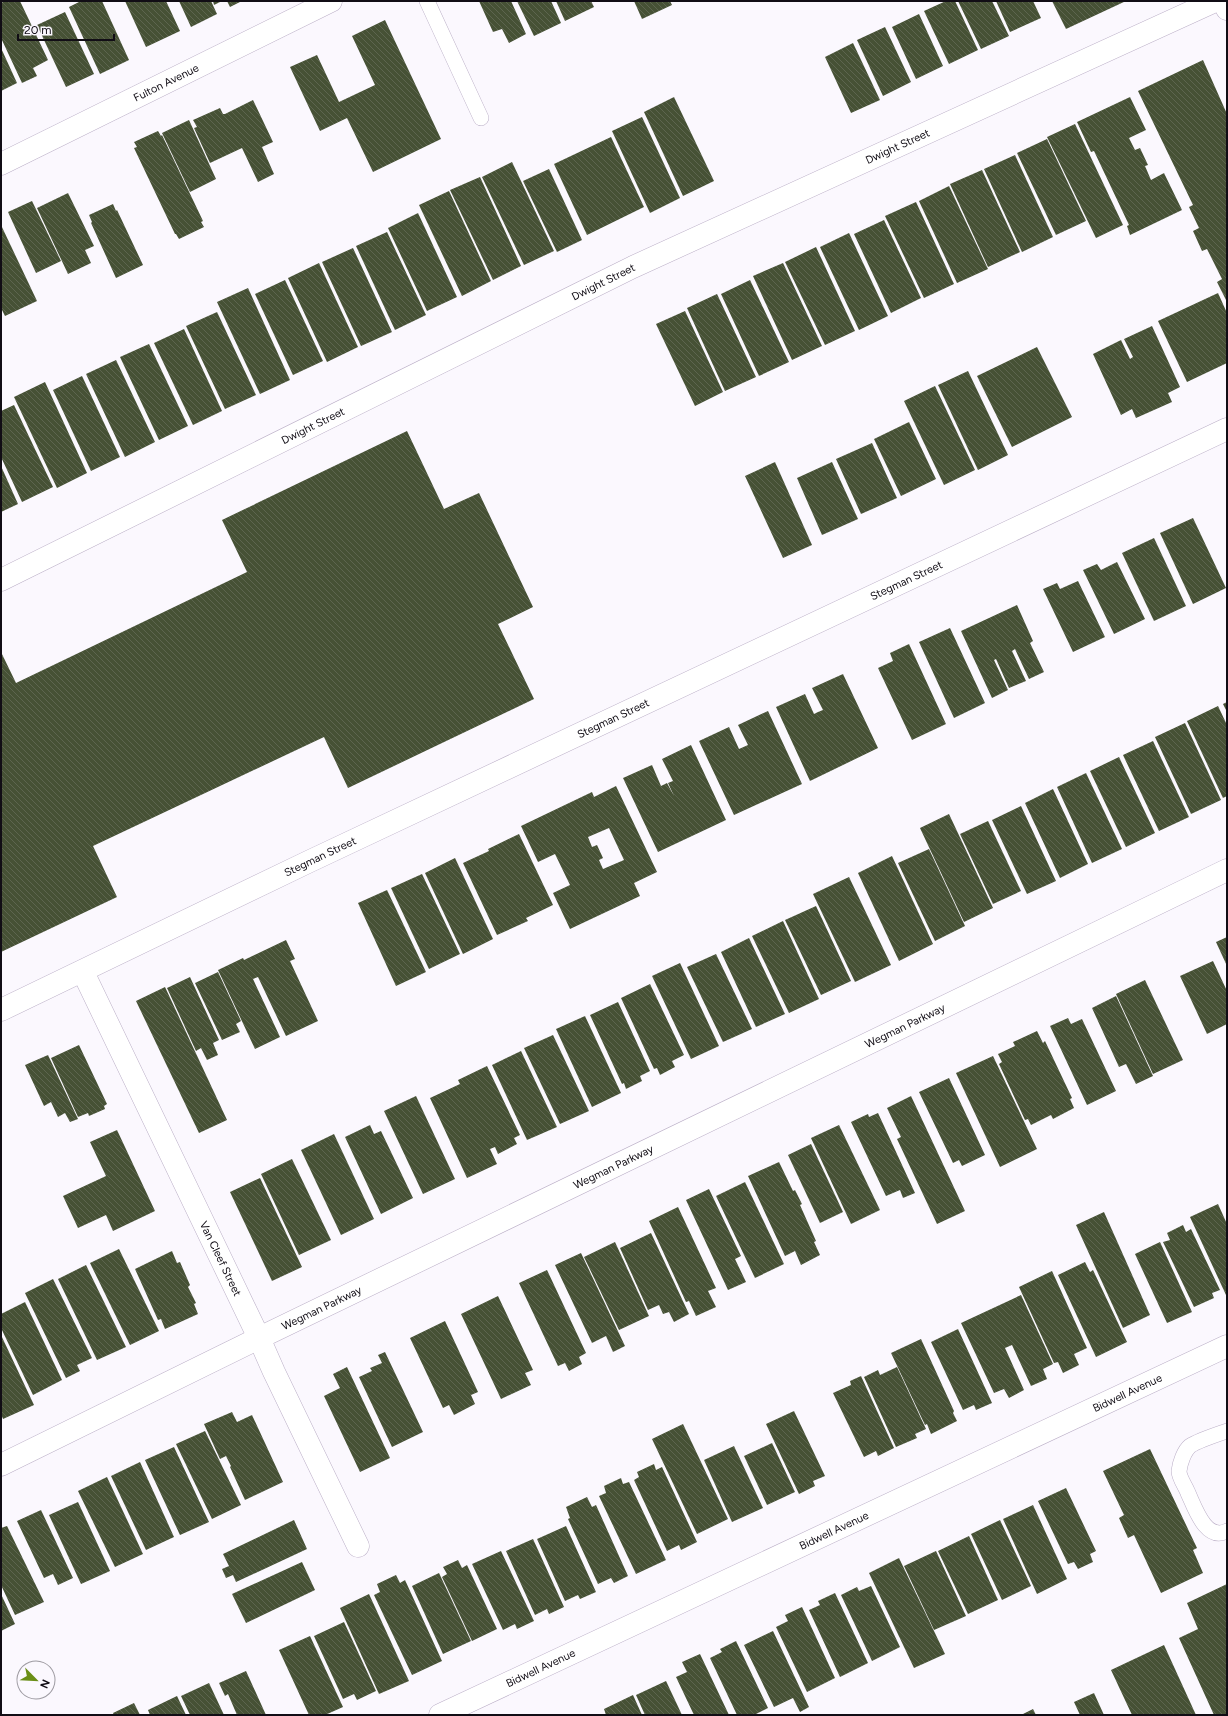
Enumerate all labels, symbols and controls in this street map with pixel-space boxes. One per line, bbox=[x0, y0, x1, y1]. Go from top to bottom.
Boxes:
scale bar bbox=[18, 16, 114, 42]
text: 20 m bbox=[24, 23, 52, 37]
street label: Fulton Avenue bbox=[131, 61, 201, 104]
street label: Dwight Street bbox=[863, 126, 932, 166]
street label: Dwight Street bbox=[569, 261, 637, 303]
street label: Dwight Street bbox=[279, 404, 347, 447]
street label: Stegman Street bbox=[868, 558, 944, 603]
street label: Stegman Street bbox=[575, 696, 651, 741]
street label: Stegman Street bbox=[282, 834, 358, 879]
street label: Wegman Parkway bbox=[863, 1001, 947, 1051]
street label: Wegman Parkway bbox=[571, 1142, 655, 1192]
street label: Van Cleef Street bbox=[197, 1219, 244, 1298]
street label: Wegman Parkway bbox=[279, 1283, 364, 1333]
street label: Bidwell Avenue bbox=[1090, 1371, 1164, 1415]
street label: Bidwell Avenue bbox=[797, 1509, 871, 1552]
street label: Bidwell Avenue bbox=[504, 1646, 577, 1690]
north arrow bbox=[16, 1660, 56, 1700]
text: N bbox=[37, 1677, 52, 1690]

